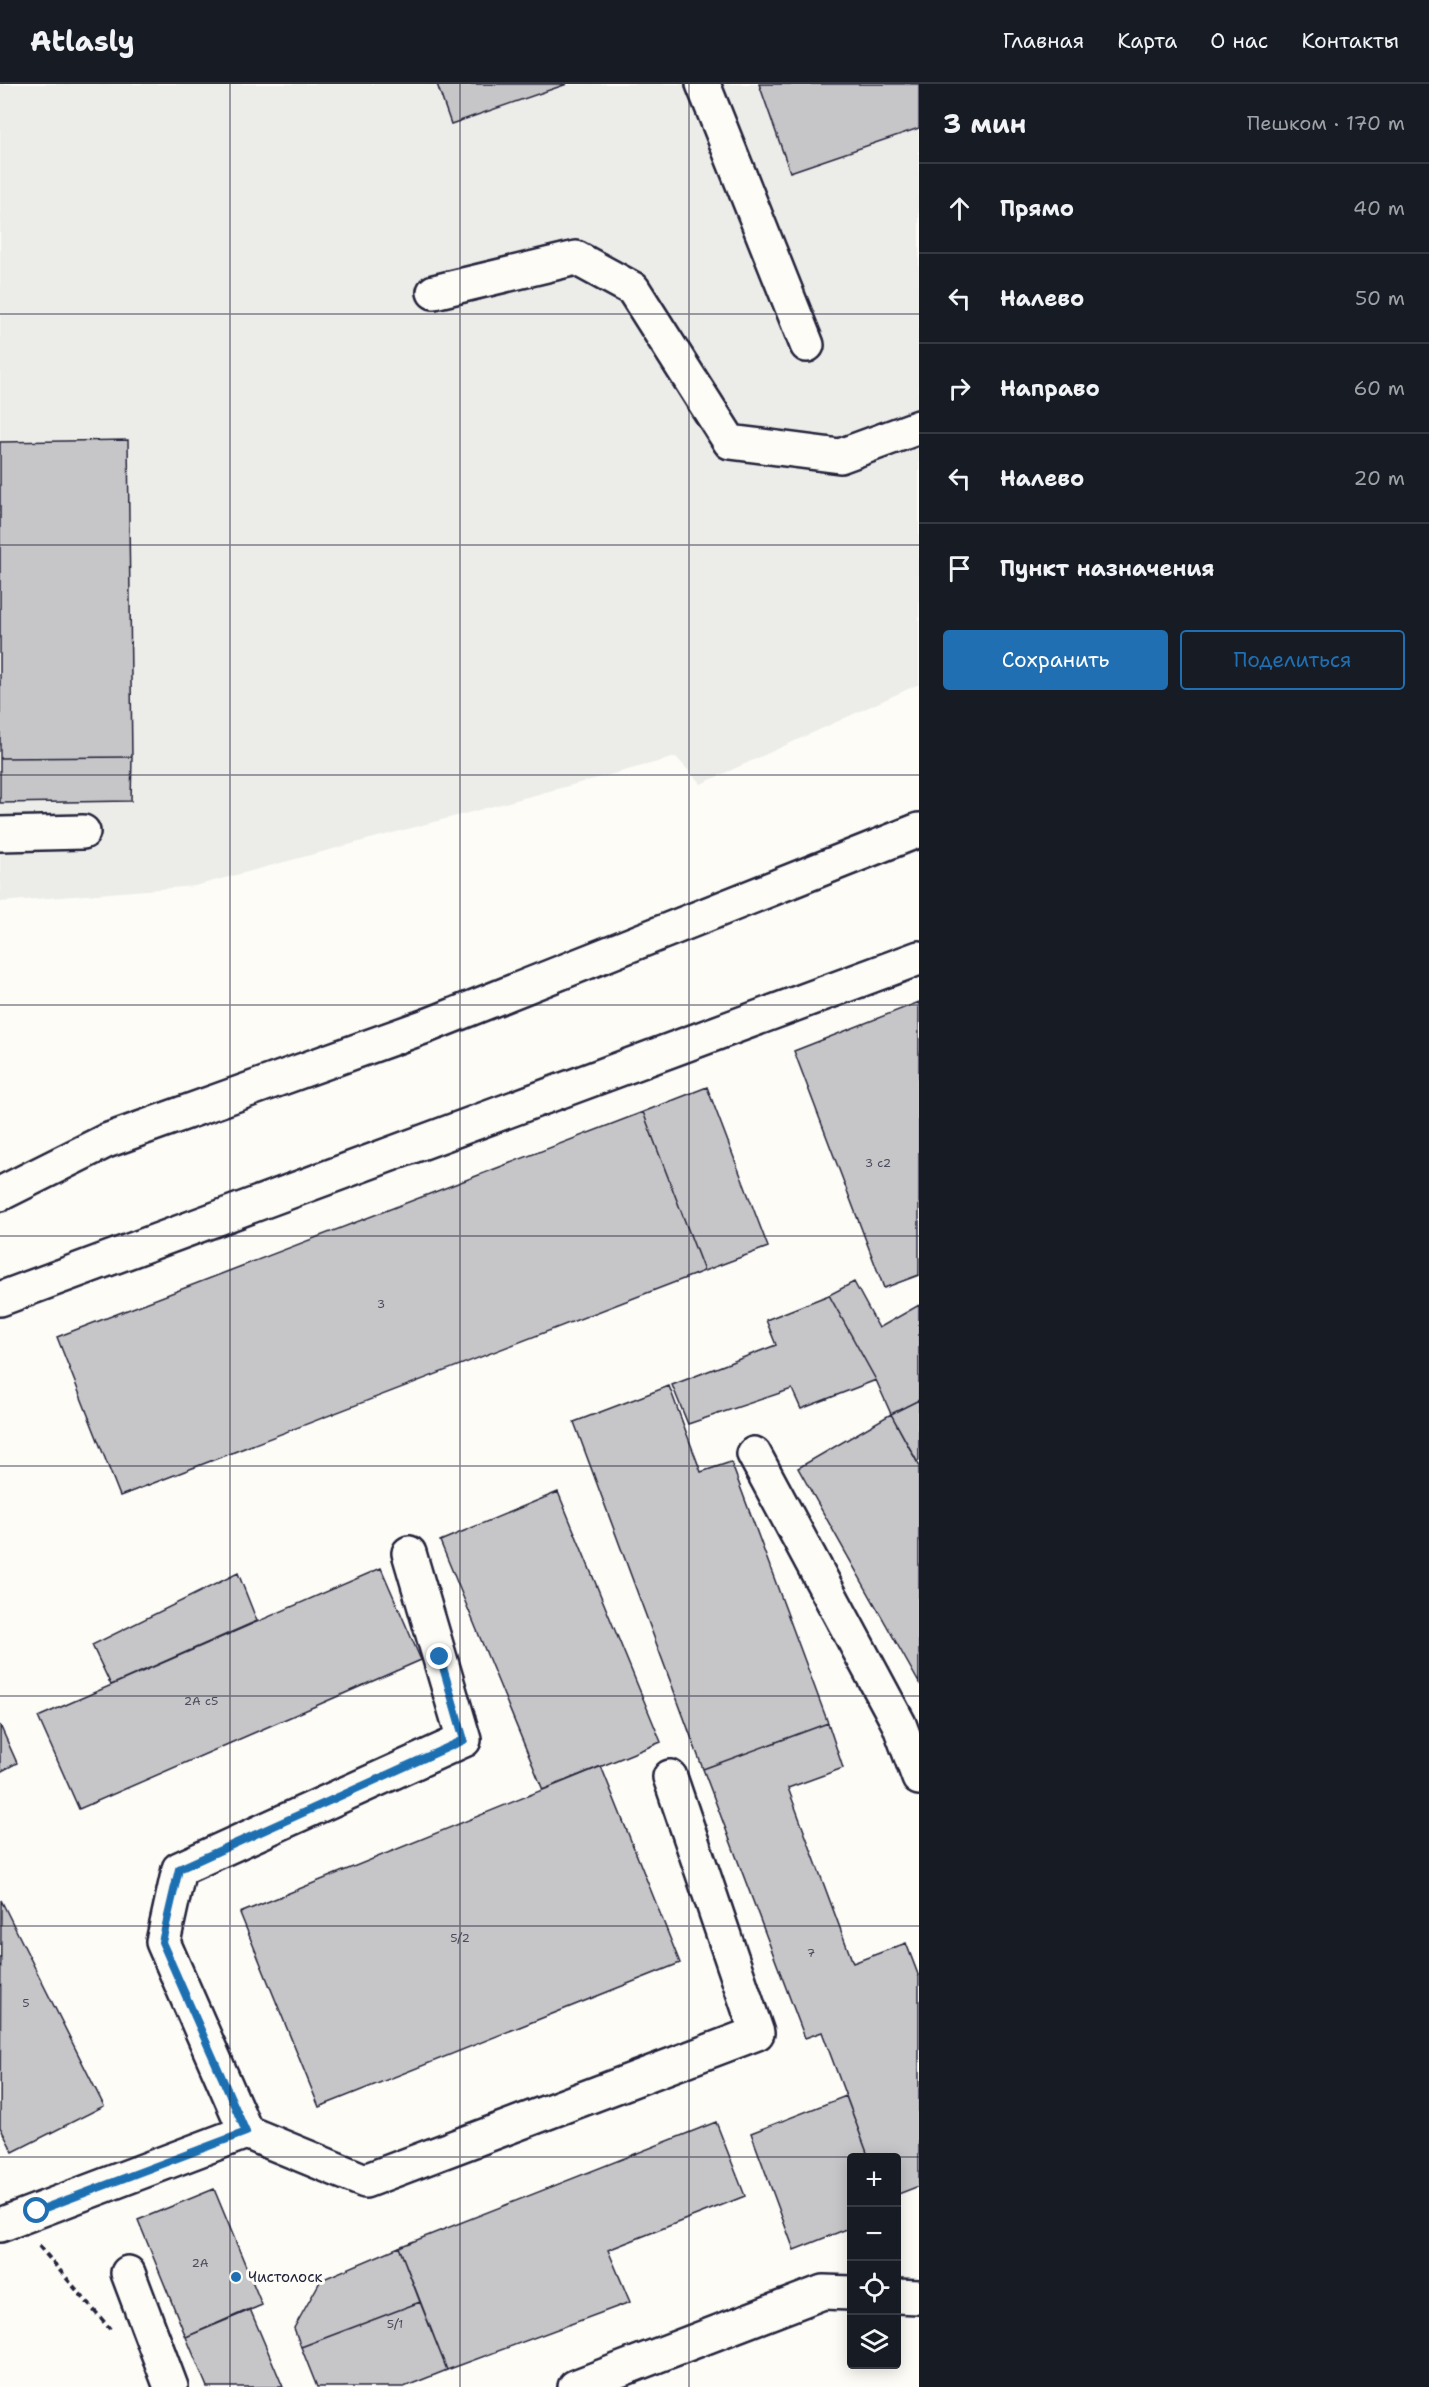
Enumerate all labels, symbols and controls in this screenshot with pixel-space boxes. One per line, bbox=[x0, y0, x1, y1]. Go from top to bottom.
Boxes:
text: Atlasly bbox=[30, 22, 135, 60]
text: Главная bbox=[1003, 27, 1084, 55]
text: Карта bbox=[1117, 27, 1177, 55]
text: О нас bbox=[1210, 27, 1268, 55]
text: Контакты bbox=[1301, 27, 1399, 55]
text: 3 мин bbox=[943, 106, 1026, 141]
text: Пешком · 170 m bbox=[1247, 110, 1405, 136]
icon: ahead bbox=[943, 192, 976, 225]
text: Прямо bbox=[1000, 194, 1074, 223]
text: 40 m bbox=[1353, 195, 1405, 221]
icon: left bbox=[943, 282, 976, 315]
text: Налево bbox=[1000, 284, 1084, 313]
text: 50 m bbox=[1355, 285, 1405, 311]
icon: right bbox=[943, 372, 976, 405]
text: Направо bbox=[1000, 374, 1100, 403]
text: 60 m bbox=[1353, 375, 1405, 401]
icon: left bbox=[943, 462, 976, 495]
text: Налево bbox=[1000, 464, 1084, 493]
text: 20 m bbox=[1354, 465, 1405, 491]
icon: arrive bbox=[943, 552, 976, 585]
text: Пункт назначения bbox=[1000, 554, 1214, 583]
button: Сохранить bbox=[943, 630, 1168, 690]
button: Поделиться bbox=[1180, 630, 1405, 690]
house number: 3 с2 bbox=[865, 1155, 891, 1171]
house number: 3 bbox=[377, 1296, 385, 1312]
route end bbox=[426, 1643, 452, 1669]
house number: 2А с5 bbox=[184, 1693, 218, 1709]
house number: 5/2 bbox=[450, 1930, 470, 1946]
house number: 7 bbox=[807, 1945, 815, 1961]
house number: 5 bbox=[22, 1995, 30, 2011]
map controls bbox=[847, 2153, 901, 2369]
button: + bbox=[847, 2153, 901, 2207]
route start bbox=[23, 2197, 49, 2223]
button: − bbox=[847, 2207, 901, 2261]
house number: 2А bbox=[191, 2255, 209, 2271]
button: locate bbox=[847, 2261, 901, 2315]
place label: Чистолоск bbox=[248, 2267, 323, 2287]
marker: Чистолоск bbox=[229, 2270, 243, 2284]
button: layers bbox=[847, 2315, 901, 2369]
house number: 5/1 bbox=[387, 2316, 403, 2332]

